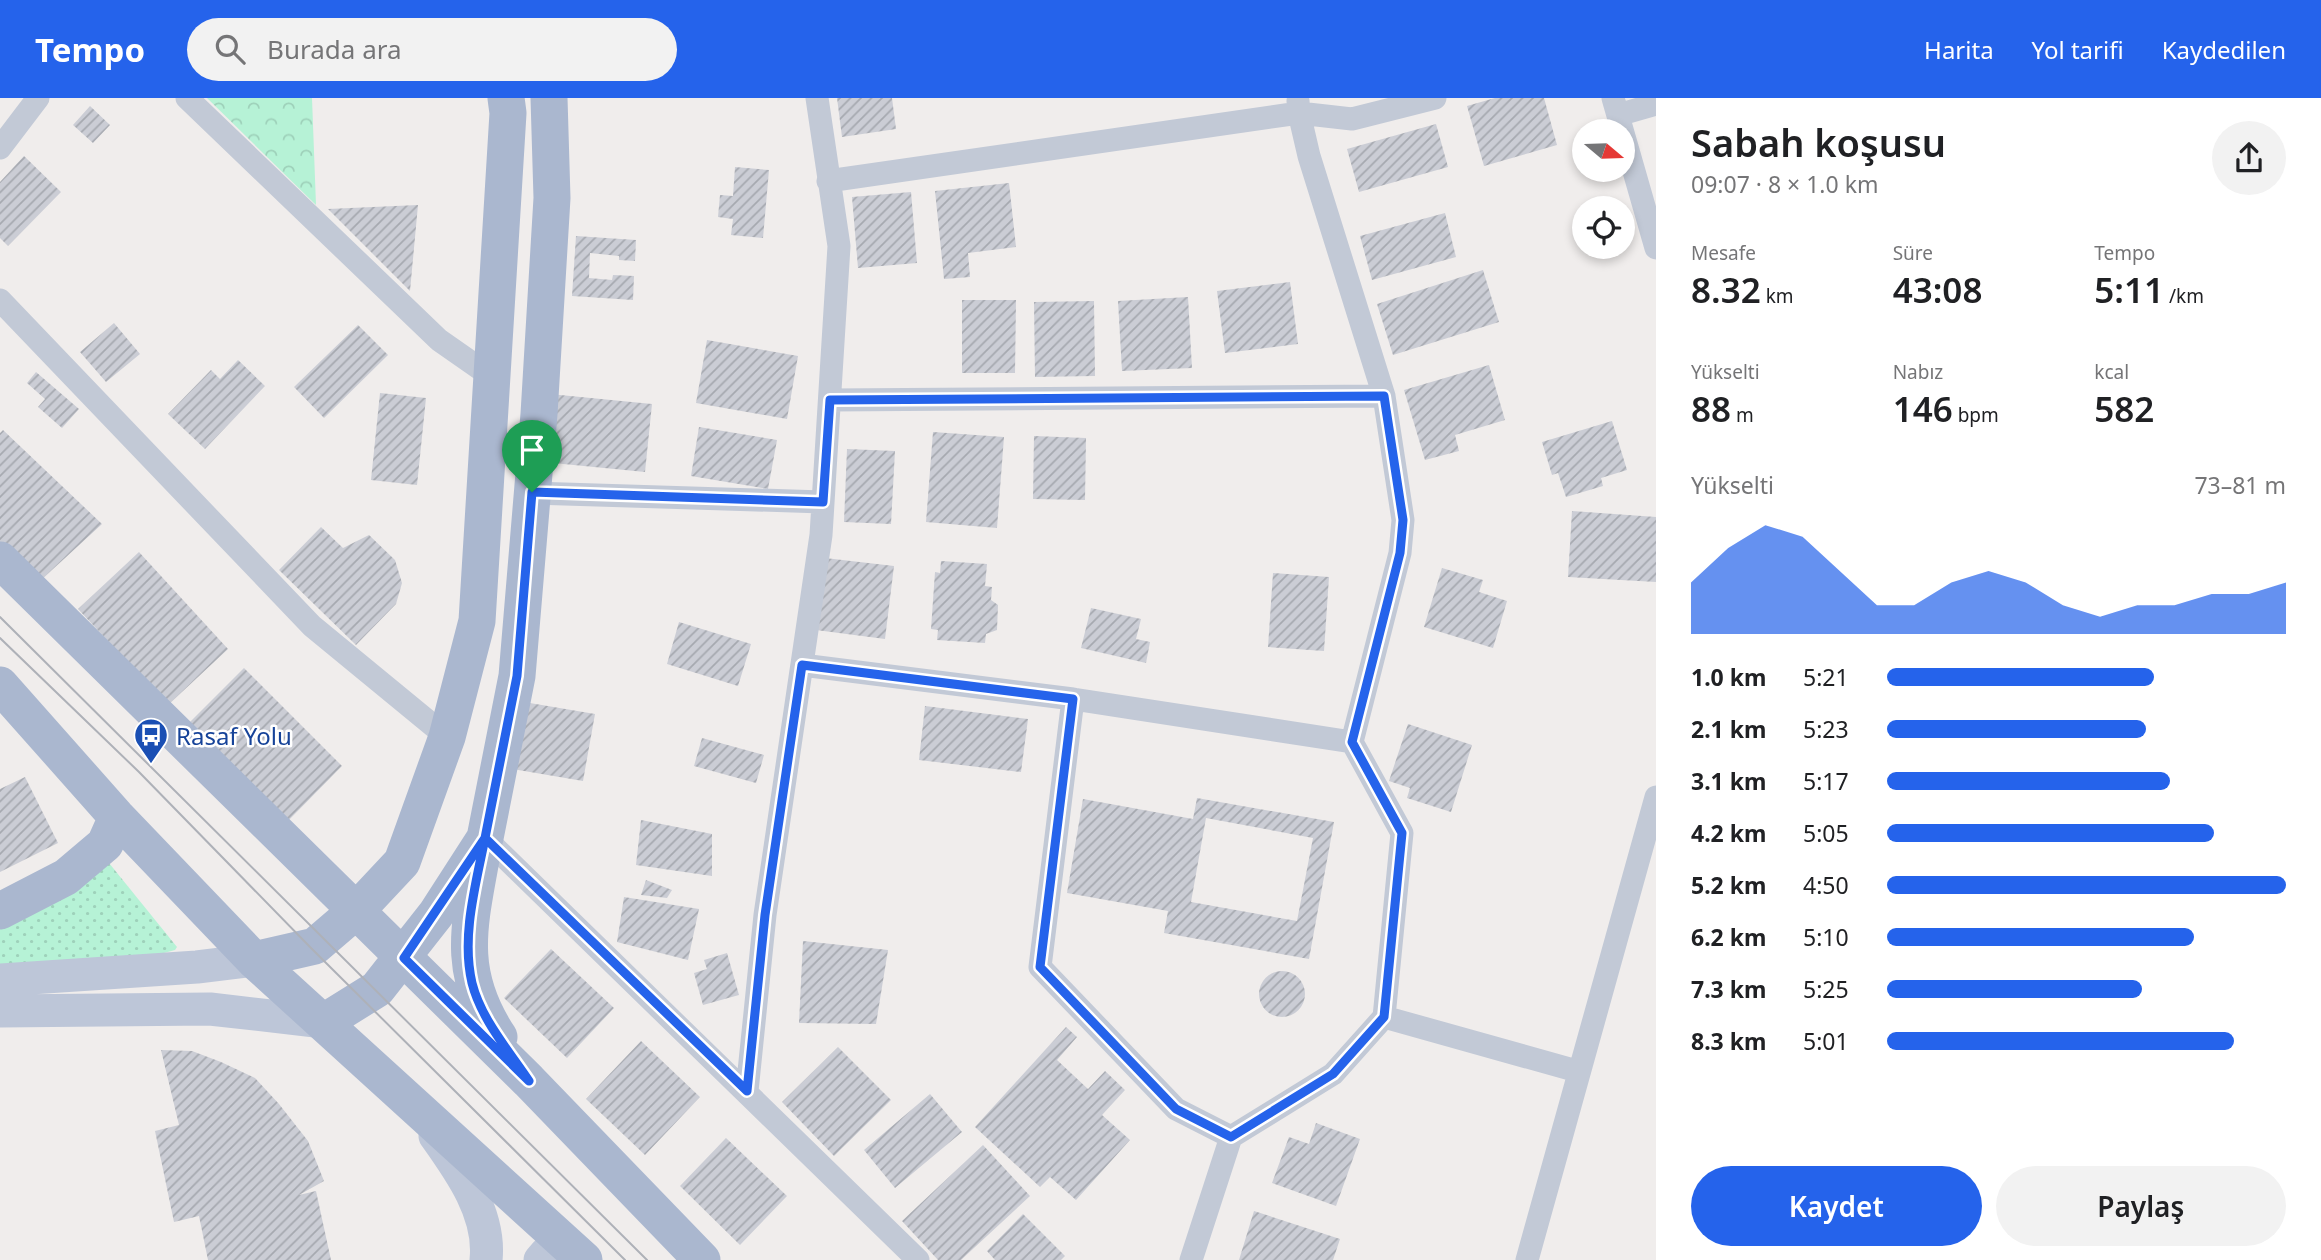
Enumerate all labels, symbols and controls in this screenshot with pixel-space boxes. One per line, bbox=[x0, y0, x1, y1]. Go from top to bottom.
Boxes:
search box bbox=[187, 18, 677, 81]
text: Tempo bbox=[35, 27, 145, 72]
icon: search bbox=[211, 30, 249, 68]
text: Burada ara bbox=[267, 31, 402, 67]
text: Harita bbox=[1924, 33, 1994, 66]
text: Yol tarifi bbox=[2032, 33, 2124, 66]
text: Kaydedilen bbox=[2162, 33, 2286, 66]
text: Sabah koşusu bbox=[1691, 116, 1946, 168]
north arrow bbox=[1572, 119, 1634, 182]
map controls bbox=[1572, 119, 1635, 259]
button: share bbox=[2212, 121, 2286, 195]
text: 09:07 · 8 × 1.0 km bbox=[1691, 168, 1878, 200]
button: locate bbox=[1572, 196, 1635, 259]
text: Mesafe bbox=[1691, 240, 1756, 266]
text: Süre bbox=[1893, 240, 1933, 266]
text: Tempo bbox=[2094, 240, 2155, 266]
text: 8.32 bbox=[1691, 266, 1761, 313]
text: 43:08 bbox=[1893, 266, 1982, 313]
text: 5:11 bbox=[2094, 266, 2164, 313]
text: km bbox=[1761, 283, 1794, 309]
text: /km bbox=[2164, 283, 2204, 309]
text: Yükselti bbox=[1691, 359, 1760, 385]
text: Nabız bbox=[1893, 359, 1943, 385]
text: kcal bbox=[2094, 359, 2129, 385]
text: 88 bbox=[1691, 385, 1731, 432]
text: 146 bbox=[1893, 385, 1953, 432]
text: 582 bbox=[2094, 385, 2154, 432]
text: m bbox=[1731, 402, 1754, 428]
text: bpm bbox=[1953, 402, 1999, 428]
pin bbox=[502, 420, 562, 492]
icon: arrive bbox=[513, 431, 551, 469]
text: Yükselti bbox=[1691, 469, 1774, 501]
text: 73–81 m bbox=[2194, 469, 2286, 501]
text: 1.0 km bbox=[1691, 661, 1766, 693]
text: 5:21 bbox=[1803, 661, 1849, 693]
text: 2.1 km bbox=[1691, 713, 1766, 745]
text: 5:23 bbox=[1803, 713, 1849, 745]
bus stop icon: Rasaf Yolu bbox=[132, 716, 170, 765]
place label: Rasaf Yolu bbox=[176, 719, 292, 752]
text: 3.1 km bbox=[1691, 765, 1766, 797]
text: 5:17 bbox=[1803, 765, 1849, 797]
text: 4.2 km bbox=[1691, 817, 1766, 849]
text: 5:05 bbox=[1803, 817, 1849, 849]
text: 5.2 km bbox=[1691, 869, 1766, 901]
text: 4:50 bbox=[1803, 869, 1849, 901]
text: 6.2 km bbox=[1691, 921, 1766, 953]
text: 5:10 bbox=[1803, 921, 1849, 953]
text: 7.3 km bbox=[1691, 973, 1766, 1005]
text: 5:25 bbox=[1803, 973, 1849, 1005]
text: 8.3 km bbox=[1691, 1025, 1766, 1057]
text: 5:01 bbox=[1803, 1025, 1849, 1057]
button: Kaydet bbox=[1691, 1166, 1982, 1246]
button: Paylaş bbox=[1996, 1166, 2286, 1246]

